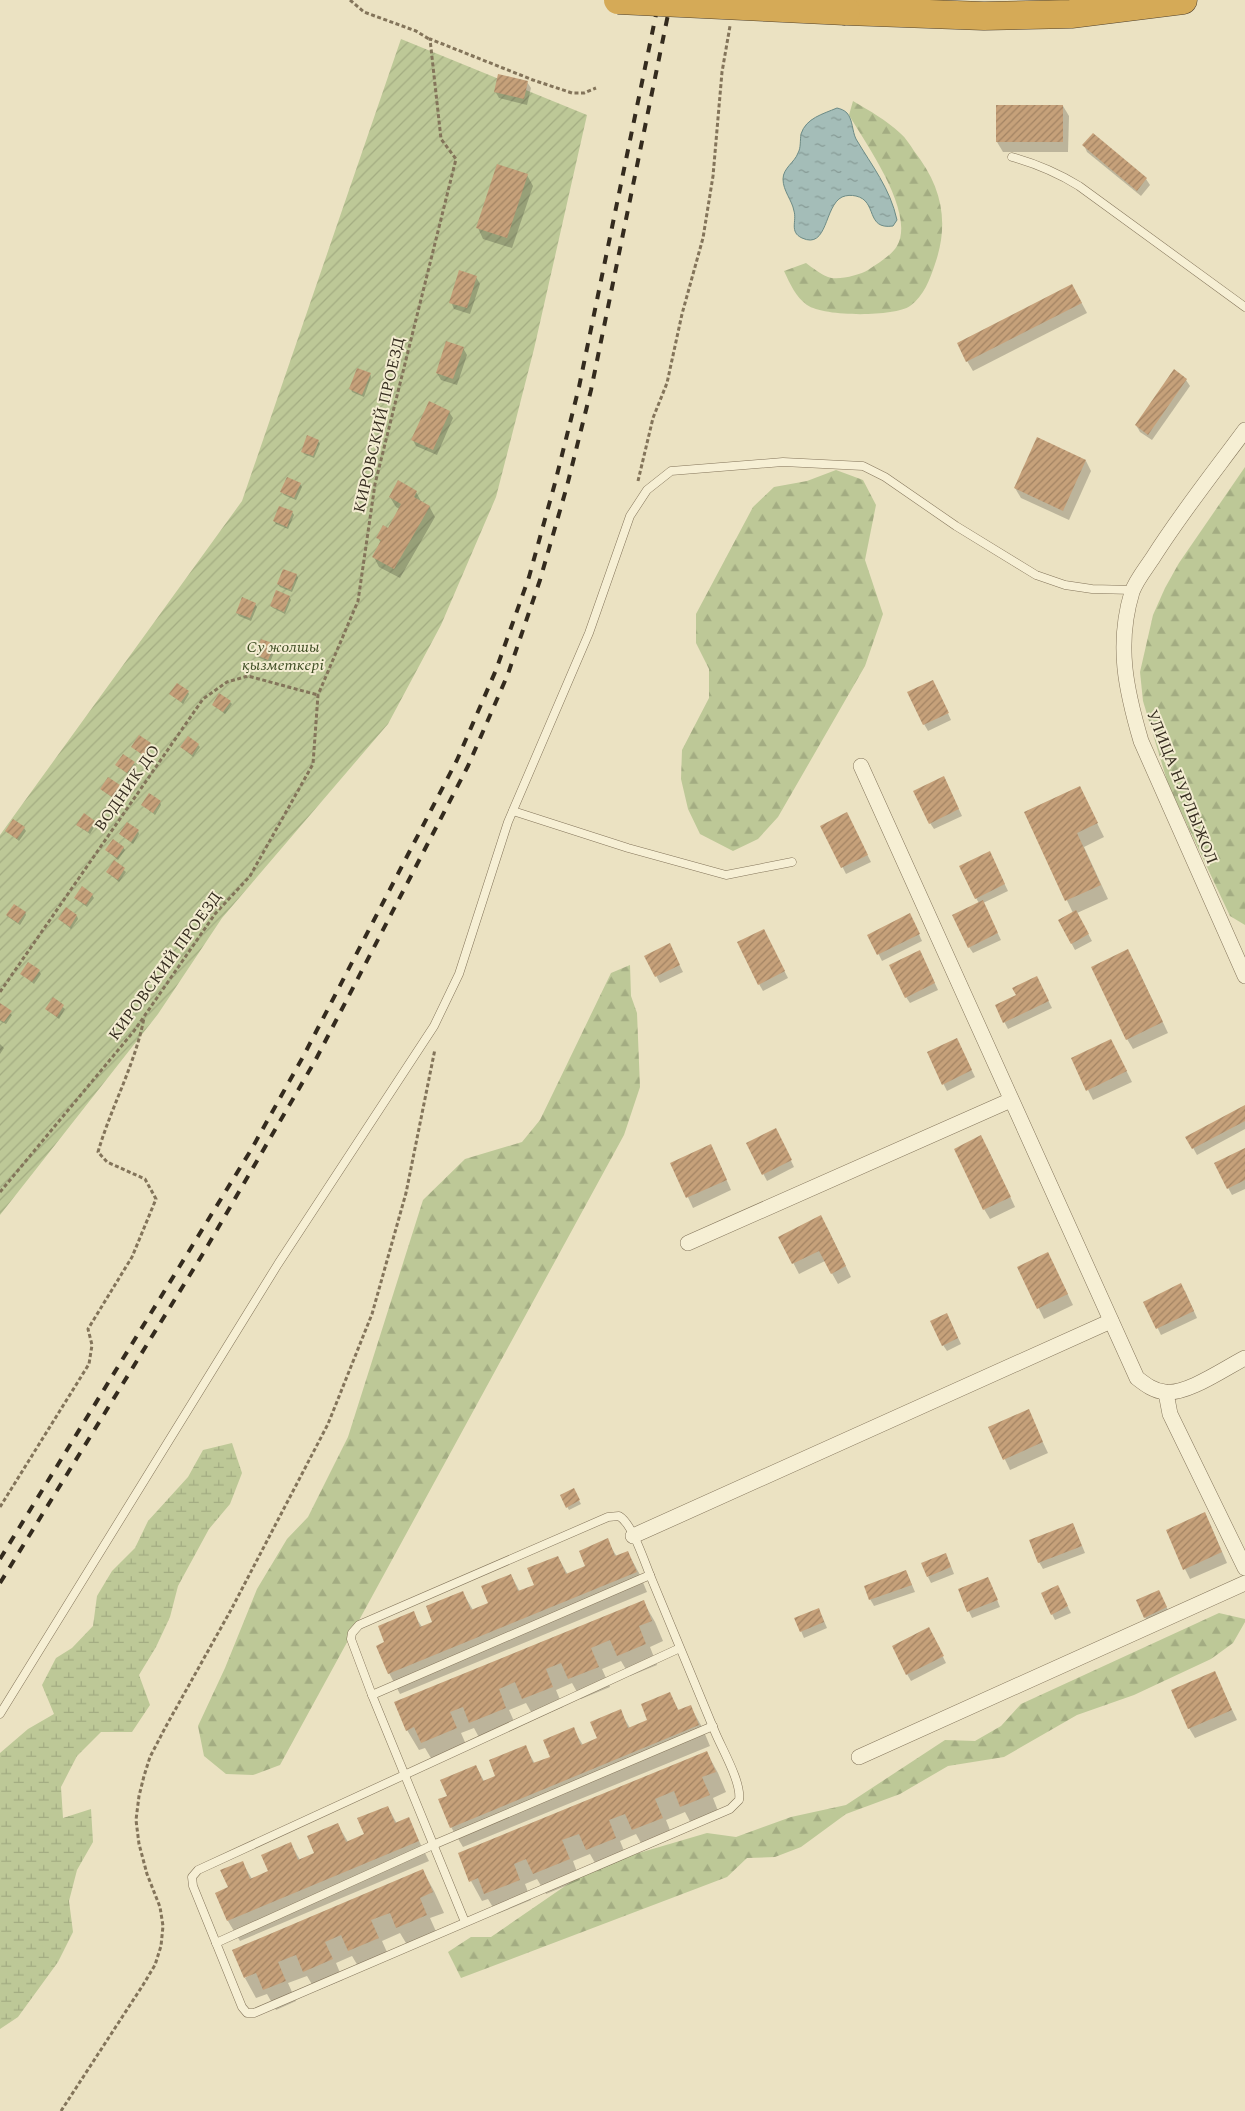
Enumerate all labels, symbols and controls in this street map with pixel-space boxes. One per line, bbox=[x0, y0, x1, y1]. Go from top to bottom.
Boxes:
street label: КИРОВСКИЙ ПРОЕЗД bbox=[347, 335, 411, 515]
park label: Су жолшы қызметкері bbox=[242, 635, 324, 677]
street label: УЛИЦА НУРЛЫЖОЛ bbox=[1140, 706, 1224, 868]
street label: ВОДНИК ДО bbox=[88, 740, 166, 836]
street label: КИРОВСКИЙ ПРОЕЗД bbox=[102, 886, 228, 1046]

